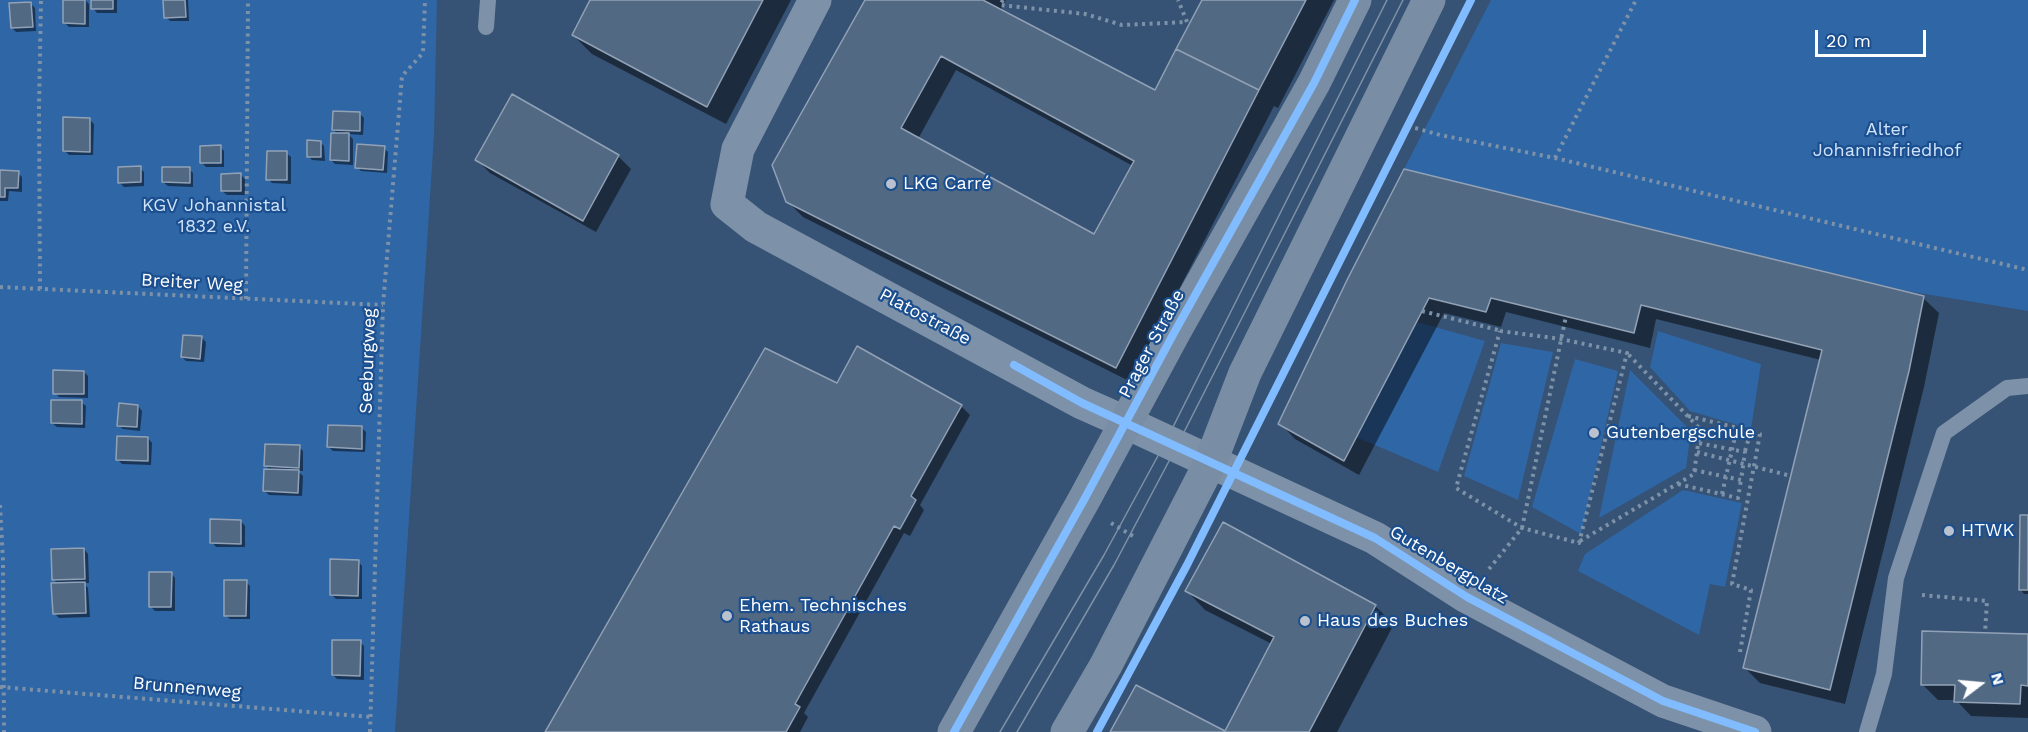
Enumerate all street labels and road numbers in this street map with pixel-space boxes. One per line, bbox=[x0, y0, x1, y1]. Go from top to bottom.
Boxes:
street label: Breiter Weg bbox=[140, 270, 244, 296]
street label: Platostraße bbox=[876, 284, 974, 350]
street label: Prager Straße bbox=[1114, 286, 1190, 402]
street label: Seeburgweg bbox=[355, 308, 381, 414]
street label: Gutenbergplatz bbox=[1386, 521, 1512, 609]
street label: Brunnenweg bbox=[132, 673, 242, 703]

